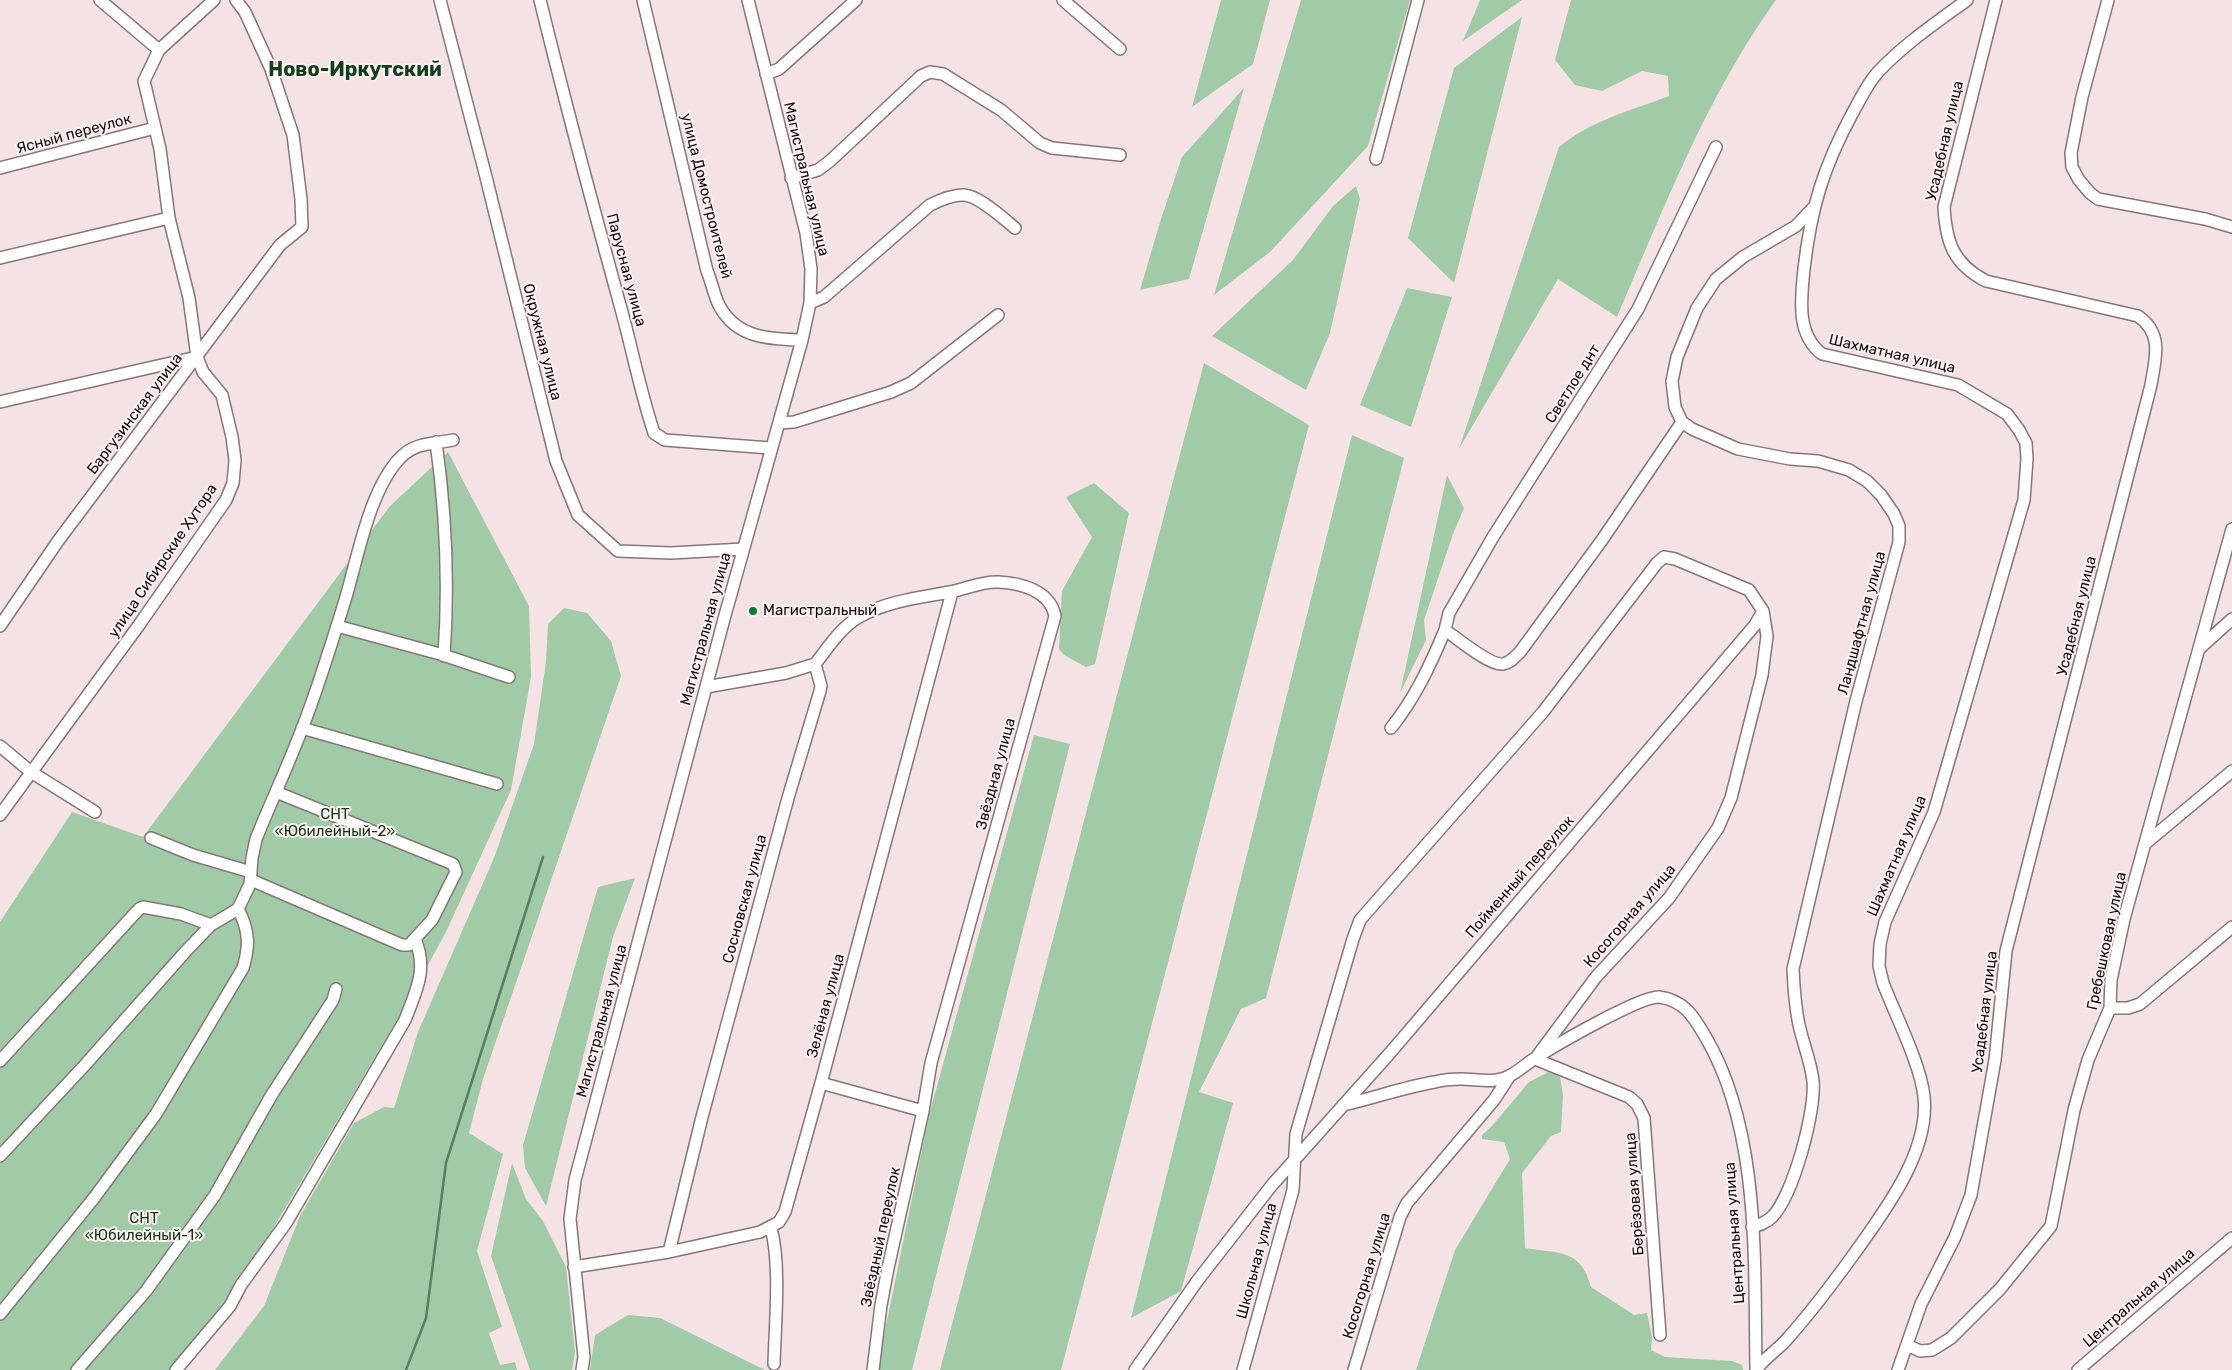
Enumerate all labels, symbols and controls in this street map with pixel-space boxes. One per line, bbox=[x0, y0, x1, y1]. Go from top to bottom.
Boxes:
district label: Ново-Иркутский bbox=[268, 58, 442, 82]
street label: Усадебная улица bbox=[1922, 79, 1968, 203]
street label: Магистральная улица bbox=[780, 100, 832, 258]
street label: Ясный переулок bbox=[15, 110, 133, 158]
street label: улица Домостроителей bbox=[677, 111, 735, 281]
street label: Парусная улица bbox=[602, 212, 650, 328]
street label: Окружная улица bbox=[519, 282, 565, 402]
street label: Шахматная улица bbox=[1827, 331, 1957, 377]
street label: Светлое днт bbox=[1542, 341, 1604, 427]
street label: Баргузинская улица bbox=[84, 350, 186, 478]
street label: улица Сибирские Хутора bbox=[105, 481, 221, 641]
street label: Ландшафтная улица bbox=[1834, 549, 1890, 697]
street label: Магистральная улица bbox=[677, 551, 735, 707]
street label: Усадебная улица bbox=[2053, 554, 2101, 678]
place label: Магистральный bbox=[763, 602, 877, 620]
marker: Магистральный bbox=[747, 605, 759, 617]
street label: Звёздная улица bbox=[972, 716, 1020, 832]
street label: Шахматная улица bbox=[1863, 793, 1931, 919]
park label: СНТ «Юбилейный-2» bbox=[275, 806, 395, 841]
street label: Пойменный переулок bbox=[1462, 812, 1578, 942]
street label: Сосновская улица bbox=[719, 833, 771, 965]
street label: Косогорная улица bbox=[1580, 861, 1680, 971]
street label: Гребешковая улица bbox=[2084, 870, 2130, 1012]
street label: Магистральная улица bbox=[573, 943, 631, 1099]
street label: Усадебная улица bbox=[1969, 950, 2001, 1074]
street label: Зелёная улица bbox=[803, 952, 849, 1060]
street label: Берёзовая улица bbox=[1622, 1132, 1648, 1256]
street label: Центральная улица bbox=[1721, 1162, 1749, 1304]
street label: Звёздный переулок bbox=[857, 1165, 905, 1309]
street label: Школьная улица bbox=[1233, 1201, 1281, 1321]
park label: СНТ «Юбилейный-1» bbox=[85, 1210, 203, 1245]
street label: Косогорная улица bbox=[1339, 1211, 1395, 1341]
street label: Центральная улица bbox=[2080, 1245, 2198, 1351]

